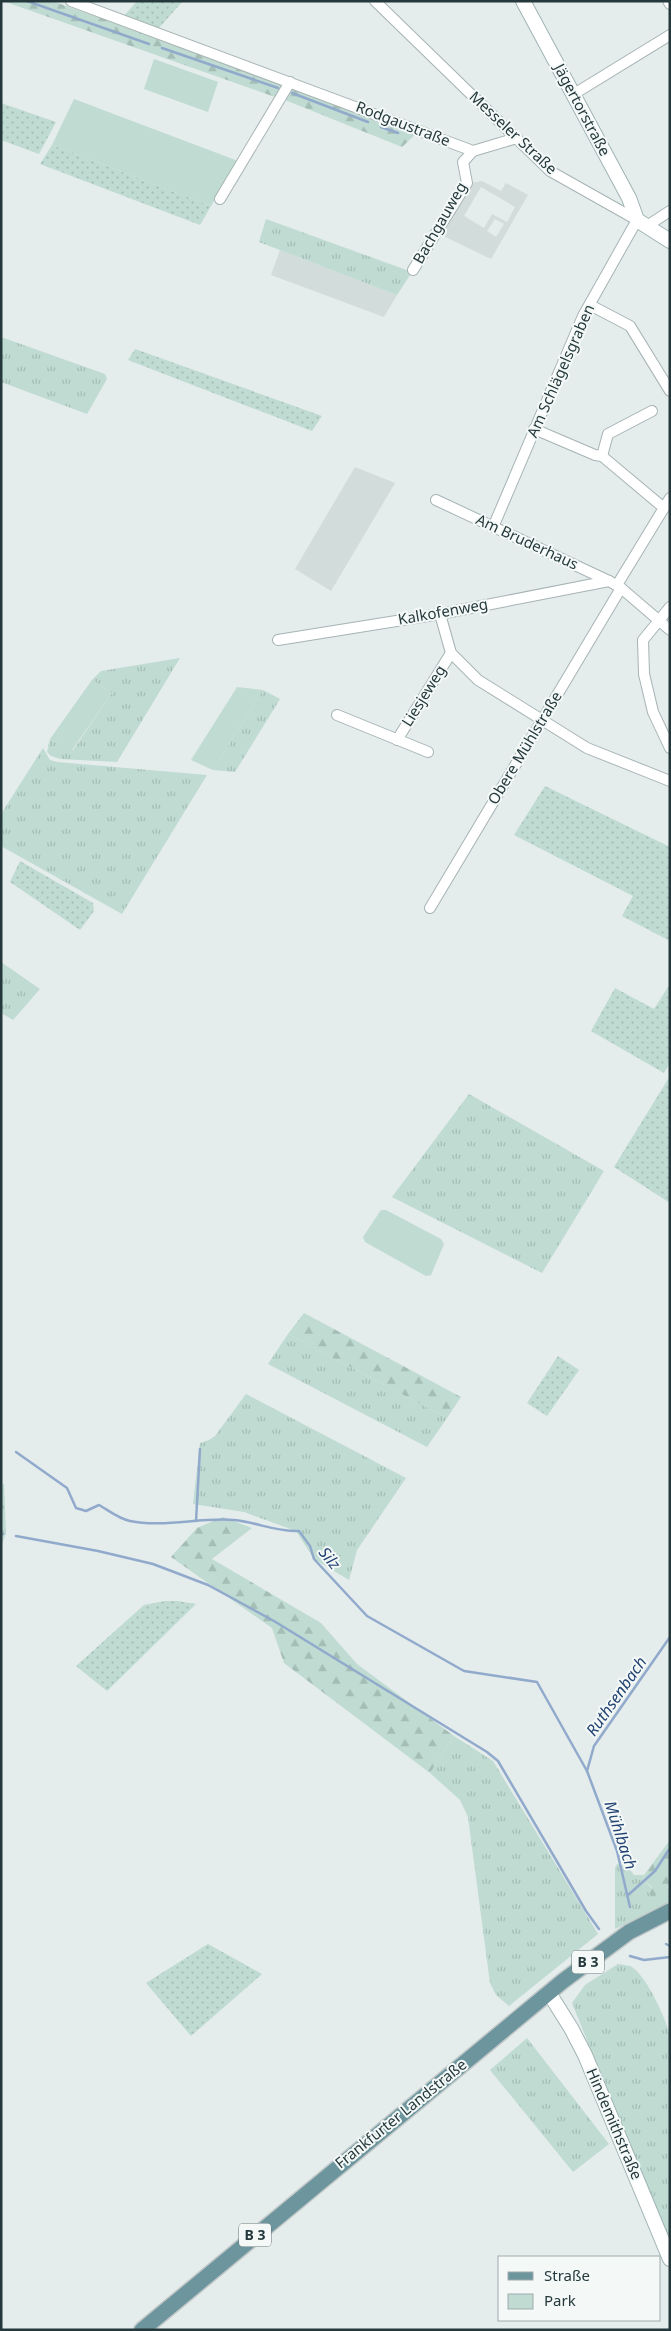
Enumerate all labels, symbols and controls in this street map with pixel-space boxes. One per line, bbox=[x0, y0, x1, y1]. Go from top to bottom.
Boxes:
street label: Jägertorstraße bbox=[549, 58, 616, 159]
street label: Messeler Straße bbox=[465, 86, 562, 178]
street label: Rodgaustraße bbox=[353, 96, 453, 150]
street label: Bachgauweg bbox=[408, 178, 471, 267]
street label: Am Schlägelsgraben bbox=[522, 301, 598, 440]
street label: Am Bruderhaus bbox=[473, 509, 582, 574]
street label: Kalkofenweg bbox=[396, 593, 489, 629]
street label: Liesjeweg bbox=[396, 661, 450, 730]
street label: Obere Mühlstraße bbox=[482, 687, 566, 808]
water label: Silz bbox=[314, 1542, 346, 1575]
water label: Ruthsenbach bbox=[581, 1652, 651, 1740]
water label: Mühlbach bbox=[600, 1798, 642, 1872]
road number: B 3 bbox=[572, 1950, 604, 1974]
street label: Frankfurter Landstraße bbox=[331, 2054, 470, 2172]
street label: Hindemithstraße bbox=[582, 2065, 647, 2182]
road number: B 3 bbox=[239, 2224, 271, 2246]
legend bbox=[498, 2256, 661, 2321]
text: Straße bbox=[544, 2265, 590, 2285]
text: Park bbox=[544, 2290, 576, 2310]

